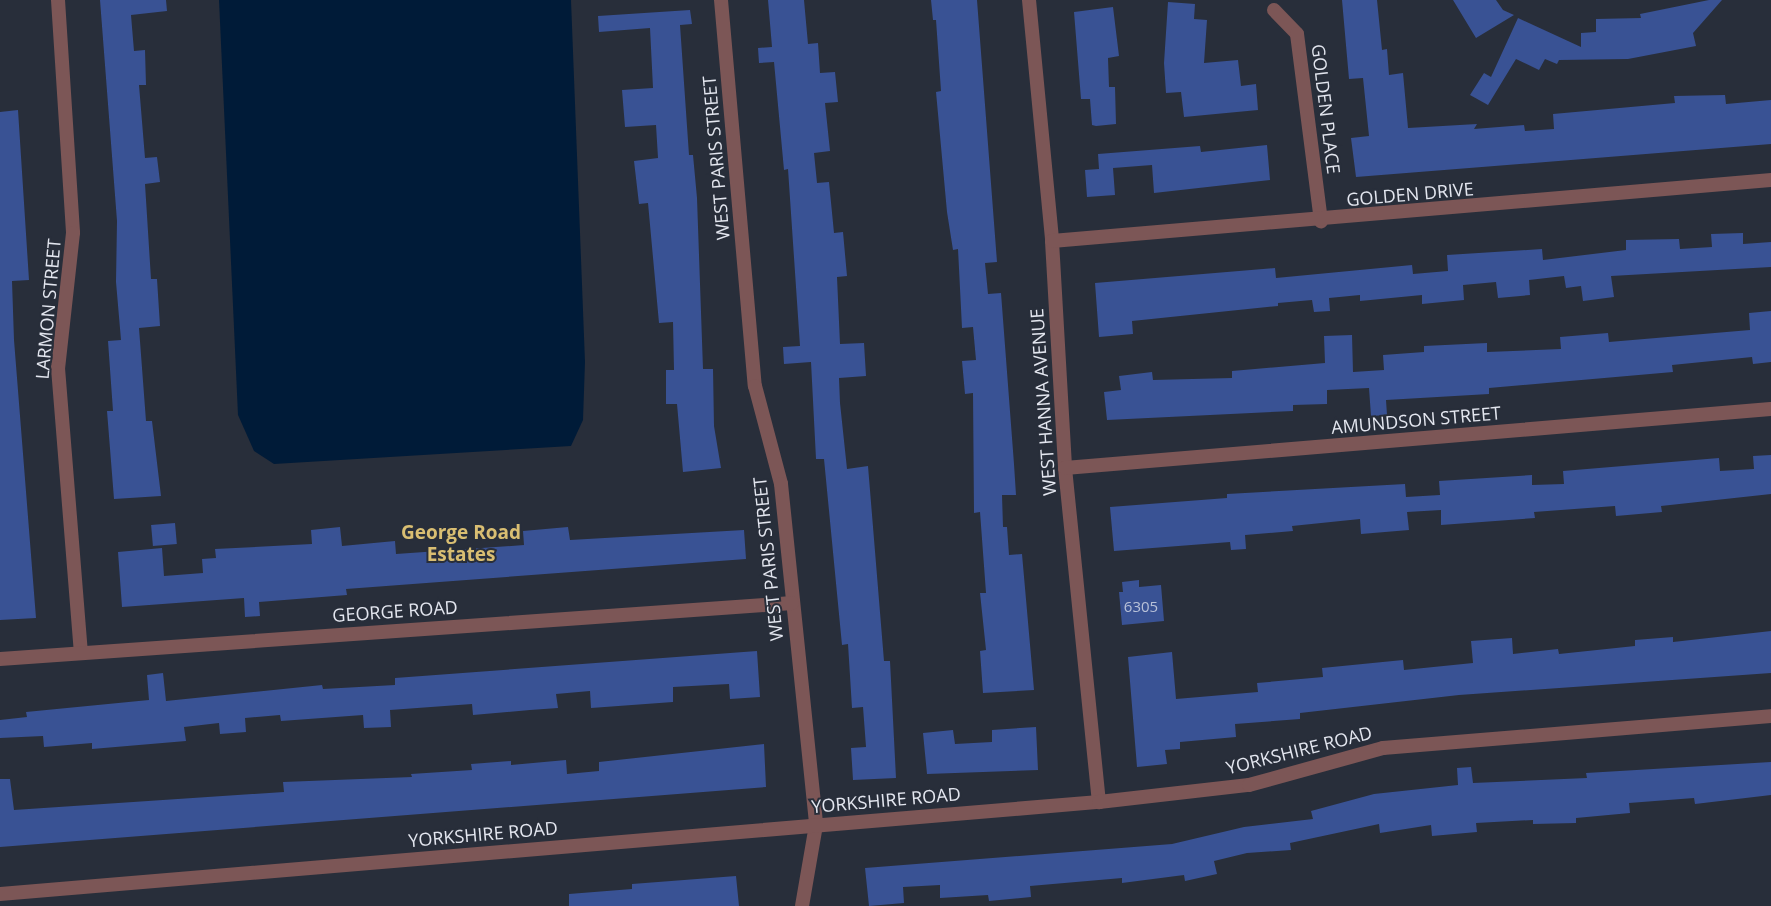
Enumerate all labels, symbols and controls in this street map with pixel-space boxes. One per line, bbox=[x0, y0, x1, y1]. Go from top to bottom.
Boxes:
street label: GOLDEN PLACE bbox=[1307, 43, 1345, 175]
street label: WEST PARIS STREET bbox=[698, 75, 734, 241]
street label: GOLDEN DRIVE bbox=[1345, 178, 1475, 210]
street label: LARMON STREET bbox=[31, 238, 65, 380]
street label: WEST HANNA AVENUE bbox=[1026, 308, 1060, 496]
street label: AMUNDSON STREET bbox=[1330, 402, 1502, 438]
street label: WEST PARIS STREET bbox=[749, 476, 787, 642]
district label: George Road Estates bbox=[401, 522, 521, 566]
street label: GEORGE ROAD bbox=[332, 596, 458, 626]
house number: 6305 bbox=[1124, 598, 1158, 616]
street label: YORKSHIRE ROAD bbox=[1224, 721, 1374, 779]
street label: YORKSHIRE ROAD bbox=[810, 783, 962, 817]
street label: YORKSHIRE ROAD bbox=[407, 817, 559, 851]

